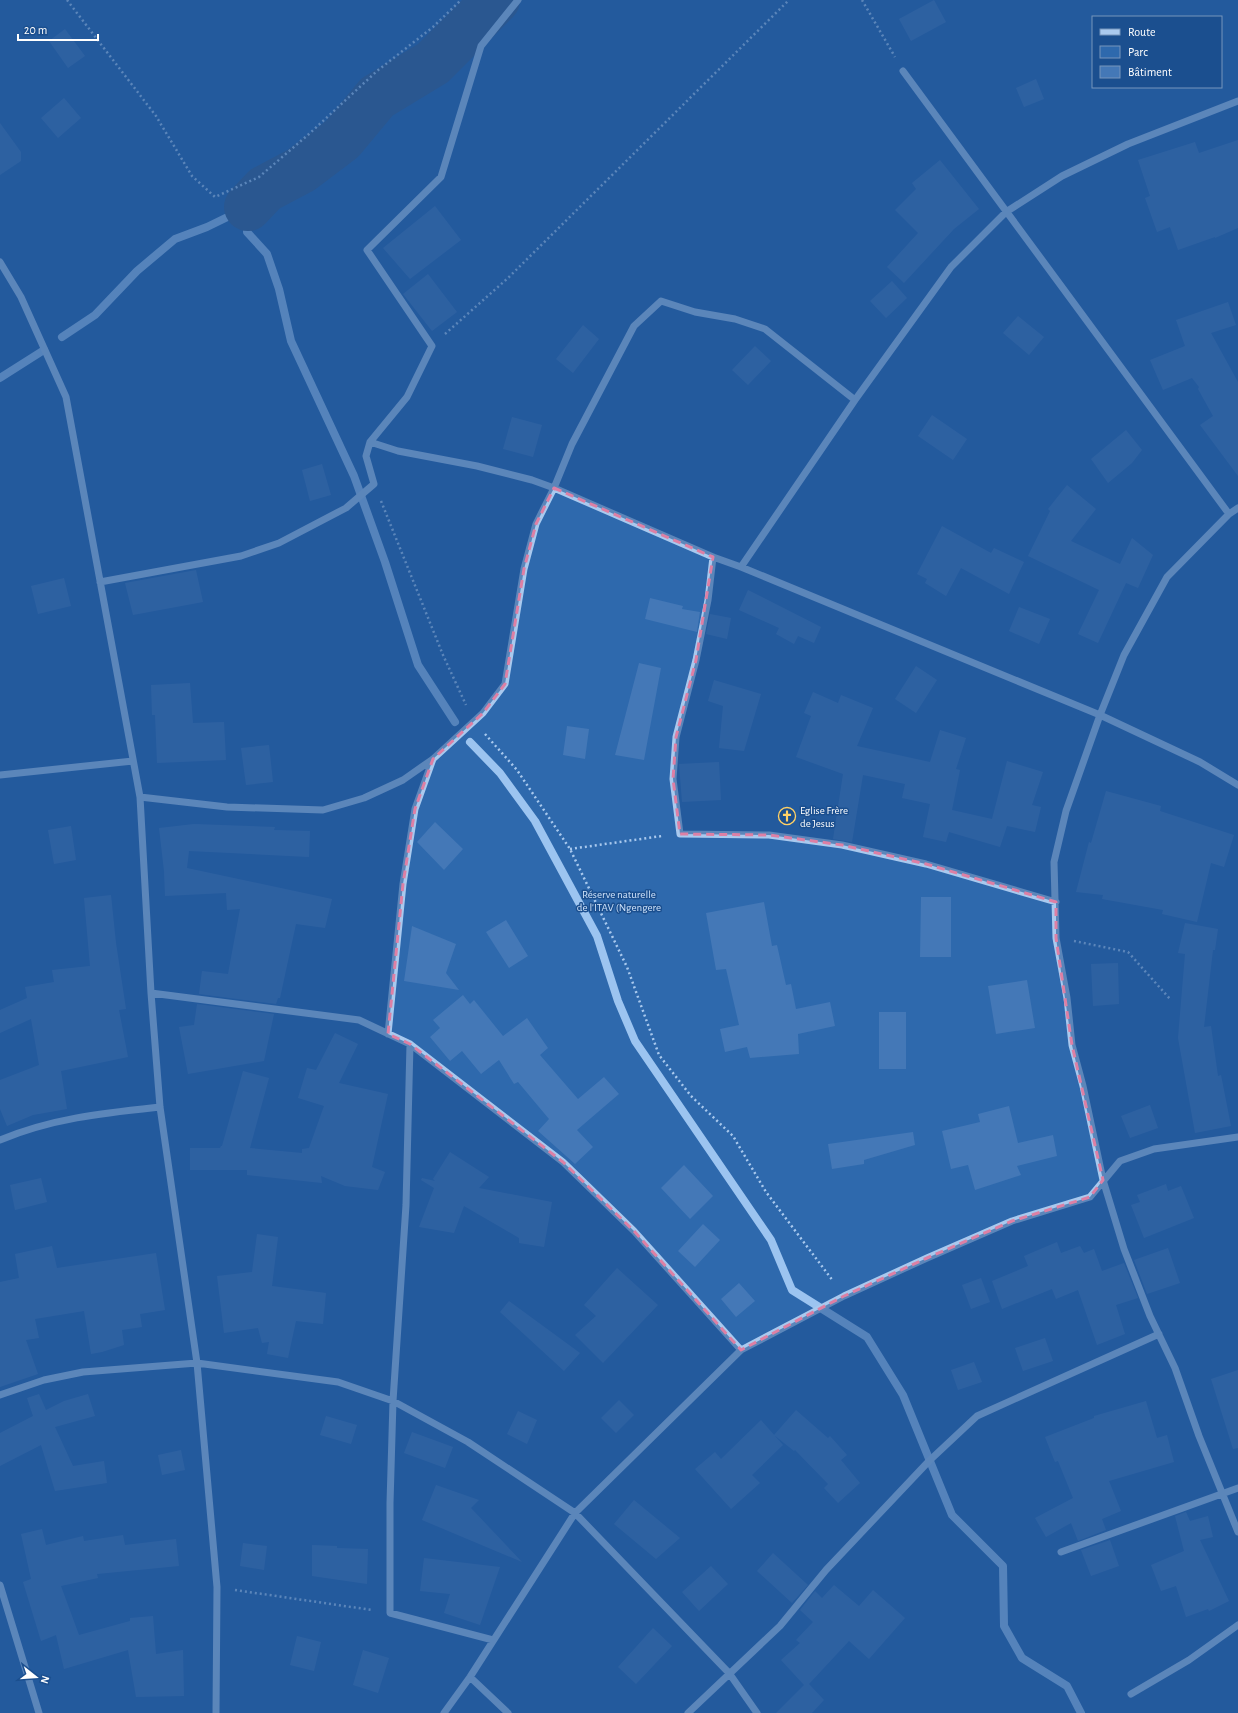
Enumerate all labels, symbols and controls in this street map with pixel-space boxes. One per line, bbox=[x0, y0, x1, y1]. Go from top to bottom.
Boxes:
scale bar bbox=[18, 16, 98, 42]
legend bbox=[1092, 16, 1222, 88]
text: 20 m bbox=[24, 24, 47, 36]
text: Route bbox=[1128, 26, 1155, 38]
text: Parc bbox=[1128, 46, 1148, 58]
text: Bâtiment bbox=[1128, 66, 1172, 78]
place label: Eglise Frère de Jesus bbox=[800, 805, 848, 829]
church icon: Eglise Frère de Jesus bbox=[777, 806, 797, 826]
park label: Réserve naturelle de l'ITAV (Ngengere bbox=[577, 889, 661, 913]
north arrow bbox=[16, 1657, 56, 1697]
text: N bbox=[39, 1675, 51, 1685]

